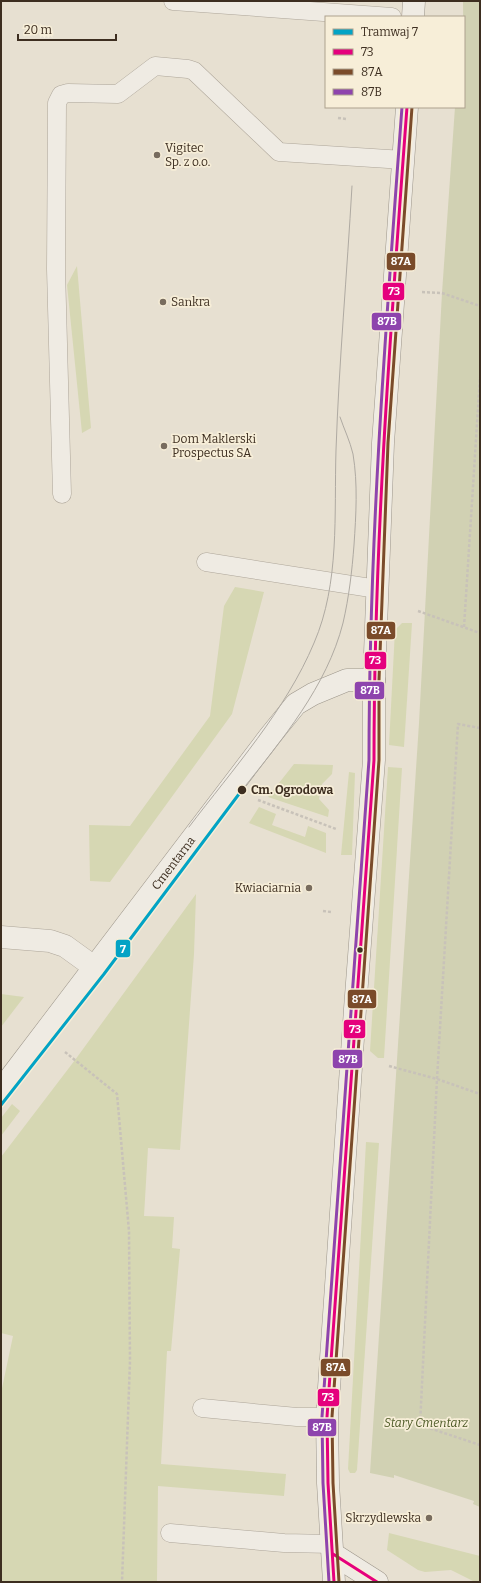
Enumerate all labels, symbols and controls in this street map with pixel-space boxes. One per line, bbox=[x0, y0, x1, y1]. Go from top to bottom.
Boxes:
scale bar bbox=[18, 16, 116, 42]
legend bbox=[325, 16, 465, 108]
text: 20 m bbox=[24, 23, 53, 37]
text: Tramwaj 7 bbox=[361, 25, 418, 39]
text: 73 bbox=[361, 45, 374, 59]
text: 87A bbox=[361, 65, 383, 79]
text: 87B bbox=[361, 85, 382, 99]
place label: Vigitec Sp. z o.o. bbox=[165, 141, 210, 169]
marker: Vigitec Sp. z o.o. bbox=[152, 150, 162, 160]
line badge: 87A bbox=[386, 252, 416, 271]
text: 87A bbox=[391, 255, 411, 268]
line badge: 73 bbox=[382, 282, 405, 301]
text: 73 bbox=[388, 285, 400, 298]
place label: Sankra bbox=[171, 295, 211, 309]
marker: Sankra bbox=[158, 297, 168, 307]
line badge: 87B bbox=[371, 312, 402, 331]
text: 87B bbox=[377, 315, 397, 328]
place label: Dom Maklerski Prospectus SA bbox=[172, 432, 256, 460]
marker: Dom Maklerski Prospectus SA bbox=[159, 441, 169, 451]
line badge: 87A bbox=[366, 621, 396, 640]
text: 87A bbox=[371, 624, 391, 637]
line badge: 73 bbox=[364, 651, 387, 670]
text: 73 bbox=[369, 654, 381, 667]
line badge: 87B bbox=[354, 681, 385, 700]
text: 87B bbox=[360, 684, 380, 697]
place label: Cm. Ogrodowa bbox=[251, 783, 334, 797]
marker: Cm. Ogrodowa bbox=[236, 784, 248, 796]
street label: Cmentarna bbox=[149, 833, 198, 892]
place label: Kwiaciarnia bbox=[235, 881, 301, 895]
marker: Kwiaciarnia bbox=[304, 883, 314, 893]
line badge: 7 bbox=[115, 939, 131, 958]
text: 7 bbox=[120, 943, 126, 956]
unlabelled marker bbox=[355, 945, 365, 955]
line badge: 87A bbox=[347, 989, 377, 1009]
text: 87A bbox=[352, 993, 372, 1006]
line badge: 73 bbox=[343, 1019, 366, 1039]
text: 73 bbox=[349, 1023, 361, 1036]
line badge: 87B bbox=[332, 1049, 363, 1069]
text: 87B bbox=[338, 1053, 358, 1066]
line badge: 87A bbox=[320, 1358, 351, 1377]
text: 87A bbox=[326, 1361, 346, 1374]
line badge: 73 bbox=[317, 1388, 340, 1407]
text: 73 bbox=[322, 1391, 334, 1404]
park label: Stary Cmentarz bbox=[384, 1416, 468, 1430]
line badge: 87B bbox=[307, 1418, 337, 1437]
text: 87B bbox=[312, 1421, 332, 1434]
place label: Skrzydlewska bbox=[345, 1511, 421, 1525]
marker: Skrzydlewska bbox=[424, 1513, 434, 1523]

